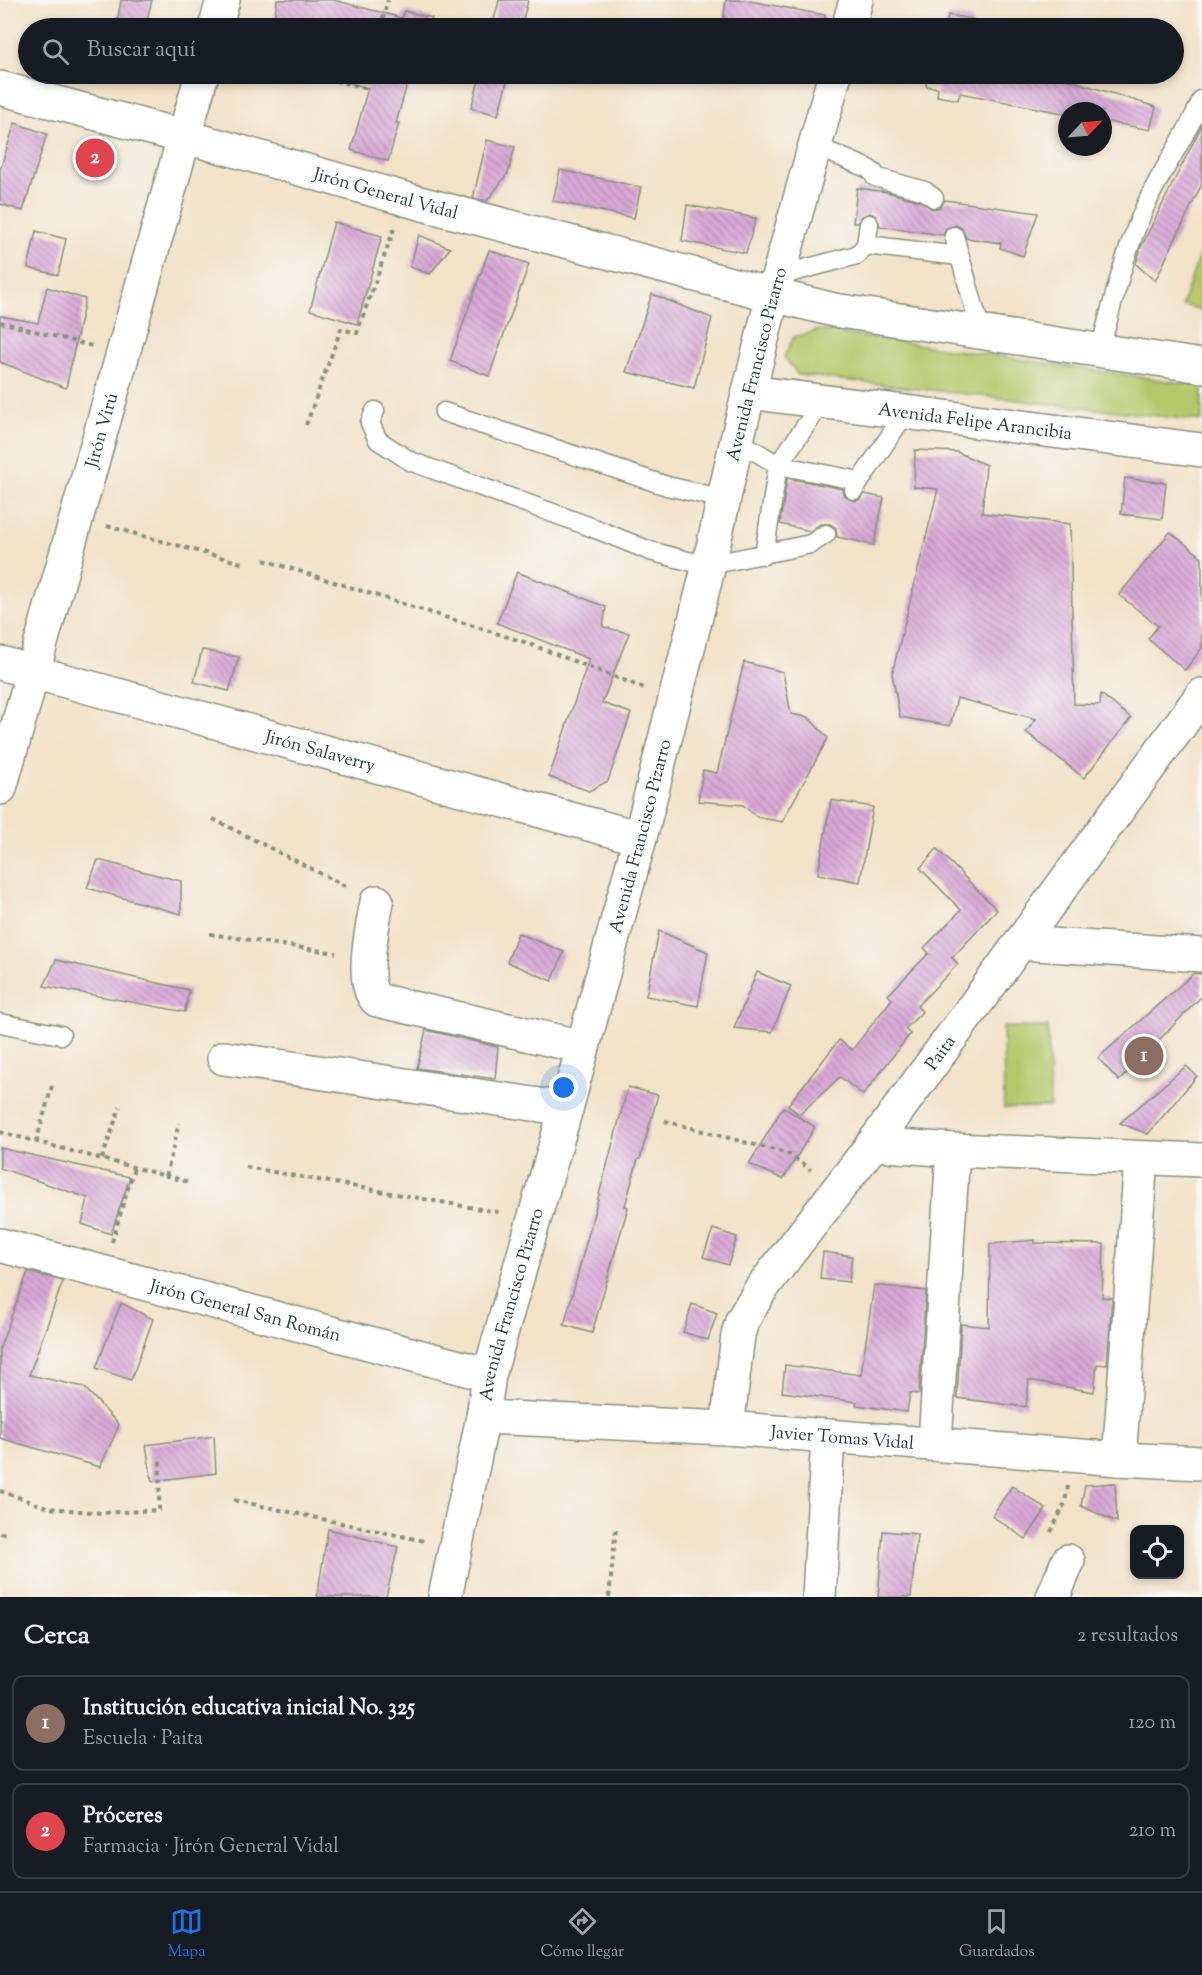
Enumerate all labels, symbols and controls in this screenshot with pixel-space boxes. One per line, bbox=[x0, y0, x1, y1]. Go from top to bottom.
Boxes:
search box bbox=[18, 18, 1184, 84]
icon: search bbox=[39, 35, 72, 68]
text: Buscar aquí bbox=[87, 35, 196, 67]
north arrow bbox=[1058, 102, 1112, 156]
pin: 2 bbox=[76, 136, 115, 180]
street label: Jirón General Vidal bbox=[309, 162, 461, 228]
street label: Avenida Francisco Pizarro bbox=[722, 264, 795, 464]
street label: Jirón Virú bbox=[80, 390, 126, 472]
street label: Avenida Felipe Arancibia bbox=[876, 398, 1073, 448]
street label: Jirón Salaverry bbox=[261, 725, 378, 780]
street label: Avenida Francisco Pizarro bbox=[604, 737, 679, 937]
street label: Paita bbox=[920, 1031, 963, 1077]
pin: 1 bbox=[1124, 1034, 1164, 1078]
your location bbox=[549, 1073, 578, 1102]
street label: Avenida Francisco Pizarro bbox=[474, 1205, 552, 1403]
street label: Jirón General San Román bbox=[145, 1274, 344, 1350]
street label: Javier Tomas Vidal bbox=[769, 1420, 915, 1458]
map controls bbox=[1130, 1525, 1184, 1579]
button: locate bbox=[1130, 1525, 1184, 1579]
text: Cerca bbox=[24, 1618, 90, 1655]
text: 2 resultados bbox=[1077, 1622, 1178, 1651]
text: Institución educativa inicial No. 325 bbox=[83, 1693, 415, 1725]
text: 1 bbox=[42, 1709, 49, 1738]
text: 120 m bbox=[1128, 1709, 1176, 1738]
text: Escuela · Paita bbox=[83, 1725, 203, 1754]
text: Próceres bbox=[83, 1801, 163, 1833]
text: 2 bbox=[41, 1817, 50, 1846]
text: 210 m bbox=[1129, 1817, 1176, 1846]
text: Farmacia · Jirón General Vidal bbox=[83, 1833, 339, 1862]
tab: Mapa bbox=[167, 1905, 206, 1964]
tab: Cómo llegar bbox=[540, 1905, 624, 1964]
tab: Guardados bbox=[959, 1905, 1035, 1964]

